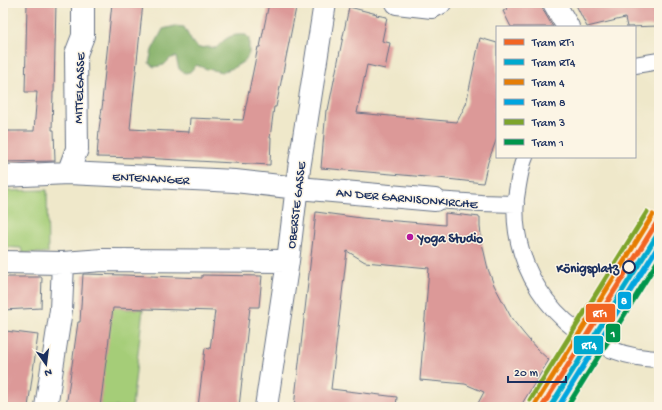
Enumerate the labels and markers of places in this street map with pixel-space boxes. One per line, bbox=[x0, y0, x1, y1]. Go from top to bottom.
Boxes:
marker: Yoga Studio bbox=[405, 232, 415, 242]
place label: Yoga Studio bbox=[416, 232, 483, 247]
marker: Königsplatz bbox=[622, 260, 636, 274]
place label: Königsplatz bbox=[555, 262, 620, 278]

